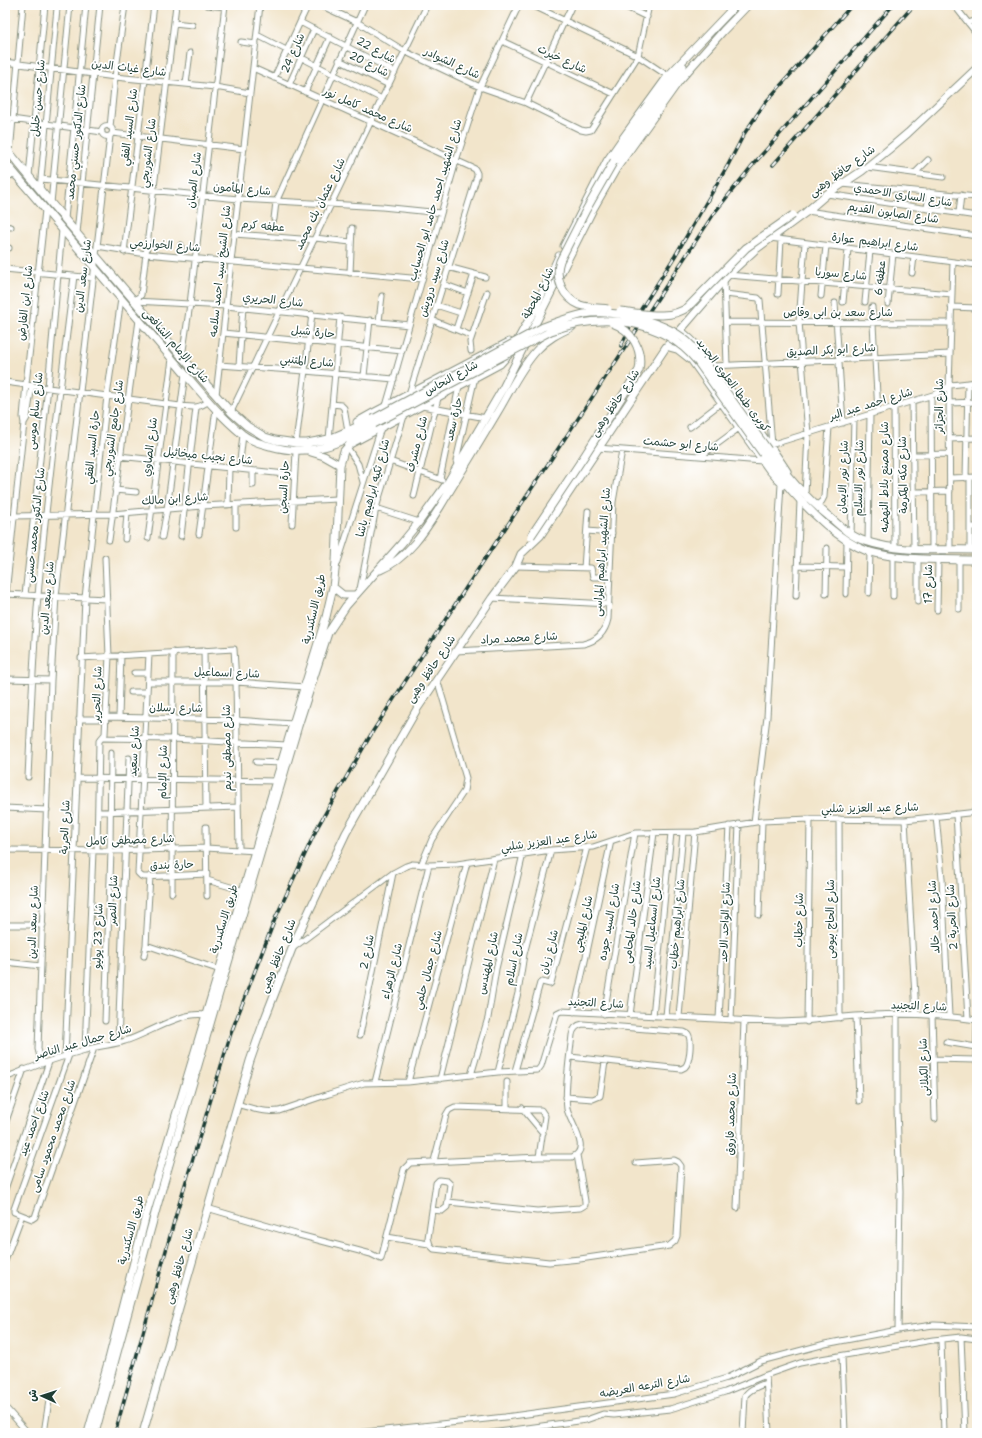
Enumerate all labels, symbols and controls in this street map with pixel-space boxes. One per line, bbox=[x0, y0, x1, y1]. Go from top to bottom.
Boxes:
street label: شارع 24 bbox=[278, 31, 309, 76]
street label: شارع 22 bbox=[353, 33, 398, 68]
street label: شارع خيرت bbox=[535, 41, 589, 78]
street label: شارع الشوادر bbox=[420, 43, 482, 83]
street label: شارع 20 bbox=[346, 48, 391, 81]
street label: شارع غياث الدين bbox=[91, 56, 167, 81]
street label: شارع حسن خليل bbox=[27, 59, 50, 137]
street label: شارع محمد كامل نور bbox=[320, 83, 415, 137]
street label: شارع الدكتور حسني محمد bbox=[62, 84, 93, 201]
street label: شارع السيد الفقي bbox=[117, 87, 144, 167]
street label: شارع الشوربجي bbox=[136, 117, 163, 189]
street label: شارع الشهيد احمد حامد ابو الحسايب bbox=[405, 117, 466, 283]
street label: شارع حافظ وهبى bbox=[806, 142, 879, 201]
street label: شارع الصبان bbox=[183, 151, 206, 209]
street label: شارع عثمان بك محمد bbox=[291, 155, 350, 253]
street label: شارع المأمون bbox=[213, 179, 271, 200]
street label: شارع الساري الاحمدي bbox=[852, 180, 953, 211]
street label: شارع الصابون القديم bbox=[846, 199, 940, 228]
street label: شارع الشيخ سيد احمد سلامه bbox=[206, 204, 235, 338]
street label: عطفه كرم bbox=[241, 217, 285, 236]
street label: شارع ابراهيم عوارة bbox=[831, 229, 919, 256]
street label: شارع الخوارزمي bbox=[129, 234, 201, 259]
street label: شارع سيد درويش bbox=[415, 237, 454, 319]
street label: شارع سعد الدين bbox=[71, 238, 96, 314]
street label: عطفه 6 bbox=[871, 260, 889, 296]
street label: شارع ابن الفارض bbox=[14, 264, 37, 342]
street label: شارع المحطة bbox=[519, 264, 558, 322]
street label: شارع سوريا bbox=[814, 264, 868, 285]
street label: شارع الحريري bbox=[242, 289, 304, 312]
street label: شارع سعد بن ابى وقاص bbox=[783, 305, 893, 321]
street label: شارع الإمام الشافعى bbox=[139, 306, 212, 387]
street label: حارة شبل bbox=[290, 322, 336, 342]
street label: كوبرى طنطا العلوى الجديد bbox=[693, 335, 773, 435]
street label: شارع ابو بكر الصديق bbox=[786, 340, 876, 361]
street label: شارع المتنبي bbox=[279, 351, 334, 374]
street label: شارع النحاس bbox=[421, 357, 481, 400]
street label: شارع حافظ وهبى bbox=[587, 366, 644, 440]
street label: شارع سالم موسى bbox=[23, 371, 48, 451]
street label: شارع الجزائر bbox=[932, 378, 948, 435]
street label: شارع جامع الشوربجي bbox=[99, 379, 130, 478]
street label: شارع احمد عبد البر bbox=[827, 384, 915, 425]
street label: حارة سعد bbox=[442, 396, 466, 442]
street label: حارة السيد الفقي bbox=[81, 409, 106, 485]
street label: شارع مشرف bbox=[403, 414, 432, 474]
street label: شارع الصاوي bbox=[139, 417, 162, 478]
street label: شارع مصنع بلاط النهضه bbox=[877, 422, 893, 532]
street label: شارع ابو حشمت bbox=[642, 433, 720, 456]
street label: شارع مكه المكرمة bbox=[895, 436, 912, 514]
street label: شارع تكيه ابراهيم باشا bbox=[353, 437, 394, 539]
street label: شارع نور الايمان bbox=[834, 440, 853, 514]
street label: شارع نور الاسلام bbox=[851, 440, 868, 516]
street label: شارع نجيب ميخائيل bbox=[162, 444, 253, 469]
street label: حارة السجن bbox=[275, 460, 293, 514]
street label: شارع الدكتور محمد حسنى bbox=[21, 467, 49, 583]
street label: شارع الشهيد ابراهيم المراسى bbox=[590, 487, 615, 617]
street label: شارع ابن مالك bbox=[141, 489, 209, 510]
street label: شارع سعد الدين bbox=[36, 561, 59, 636]
street label: شارع 17 bbox=[921, 564, 937, 604]
street label: طريق الاسكندرية bbox=[299, 573, 329, 645]
street label: شارع محمد مراد bbox=[480, 628, 558, 649]
street label: شارع حافظ وهبى bbox=[403, 632, 460, 706]
street label: شارع اسماعيل bbox=[194, 664, 260, 683]
street label: شارع التحرير bbox=[88, 666, 106, 723]
street label: شارع رسلان bbox=[149, 700, 203, 717]
street label: شارع مصطفى نديم bbox=[219, 705, 236, 791]
street label: شارع سعيد bbox=[125, 725, 144, 777]
street label: شارع الإمام bbox=[155, 745, 172, 799]
street label: شارع الحرية bbox=[57, 800, 74, 854]
street label: شارع عبد العزيز شلبي bbox=[821, 800, 919, 819]
street label: شارع عبد العزيز شلبي bbox=[500, 827, 599, 858]
street label: شارع مصطفى كامل bbox=[85, 831, 175, 850]
street label: حارة بندق bbox=[150, 857, 194, 873]
street label: شارع النصر bbox=[105, 875, 122, 927]
street label: شارع اسماعيل السيد bbox=[640, 876, 665, 970]
street label: شارع ابراهيم خطاب bbox=[666, 878, 689, 970]
street label: شارع الحاج بيومى bbox=[823, 879, 839, 959]
street label: شارع خالد المحامى bbox=[619, 880, 646, 964]
street label: شارع احمد خالد bbox=[925, 880, 944, 954]
street label: شارع السيد جوده bbox=[595, 882, 624, 962]
street label: شارع الواحد الاحد bbox=[716, 882, 735, 962]
street label: طريق الاسكندرية bbox=[206, 883, 242, 955]
street label: شارع الحرية 2 bbox=[943, 884, 962, 950]
street label: شارع سعد الدين bbox=[24, 885, 43, 959]
street label: شارع خطاب bbox=[791, 892, 808, 948]
street label: شارع المليجى bbox=[570, 894, 597, 954]
street label: شارع 23 يوليو bbox=[89, 903, 108, 970]
street label: شارع حافظ وهبى bbox=[256, 917, 301, 996]
street label: شارع زيان bbox=[536, 928, 563, 976]
street label: شارع جمال حلمي bbox=[410, 929, 449, 1012]
street label: شارع المهندس bbox=[474, 930, 503, 996]
street label: شارع اسلام bbox=[502, 931, 527, 987]
street label: شارع 2 bbox=[356, 933, 379, 971]
street label: شارع الزهراء bbox=[378, 941, 407, 1001]
street label: شارع التجنيد bbox=[568, 994, 624, 1013]
street label: شارع التجنيد bbox=[891, 998, 947, 1015]
street label: شارع جمال عبد الناصر bbox=[32, 1021, 134, 1064]
street label: شارع الكيلانى bbox=[915, 1038, 934, 1096]
street label: شارع محمد فاروق bbox=[722, 1072, 741, 1156]
street label: شارع محمد محمود سامى bbox=[27, 1078, 80, 1195]
street label: شارع احمد عيد bbox=[15, 1088, 54, 1158]
street label: طريق الاسكندرية bbox=[115, 1194, 147, 1266]
street label: شارع حافظ وهبى bbox=[161, 1226, 198, 1306]
street label: شارع الترعه العريضه bbox=[599, 1371, 691, 1402]
north arrow bbox=[22, 1376, 62, 1416]
text: ش bbox=[25, 1389, 40, 1402]

